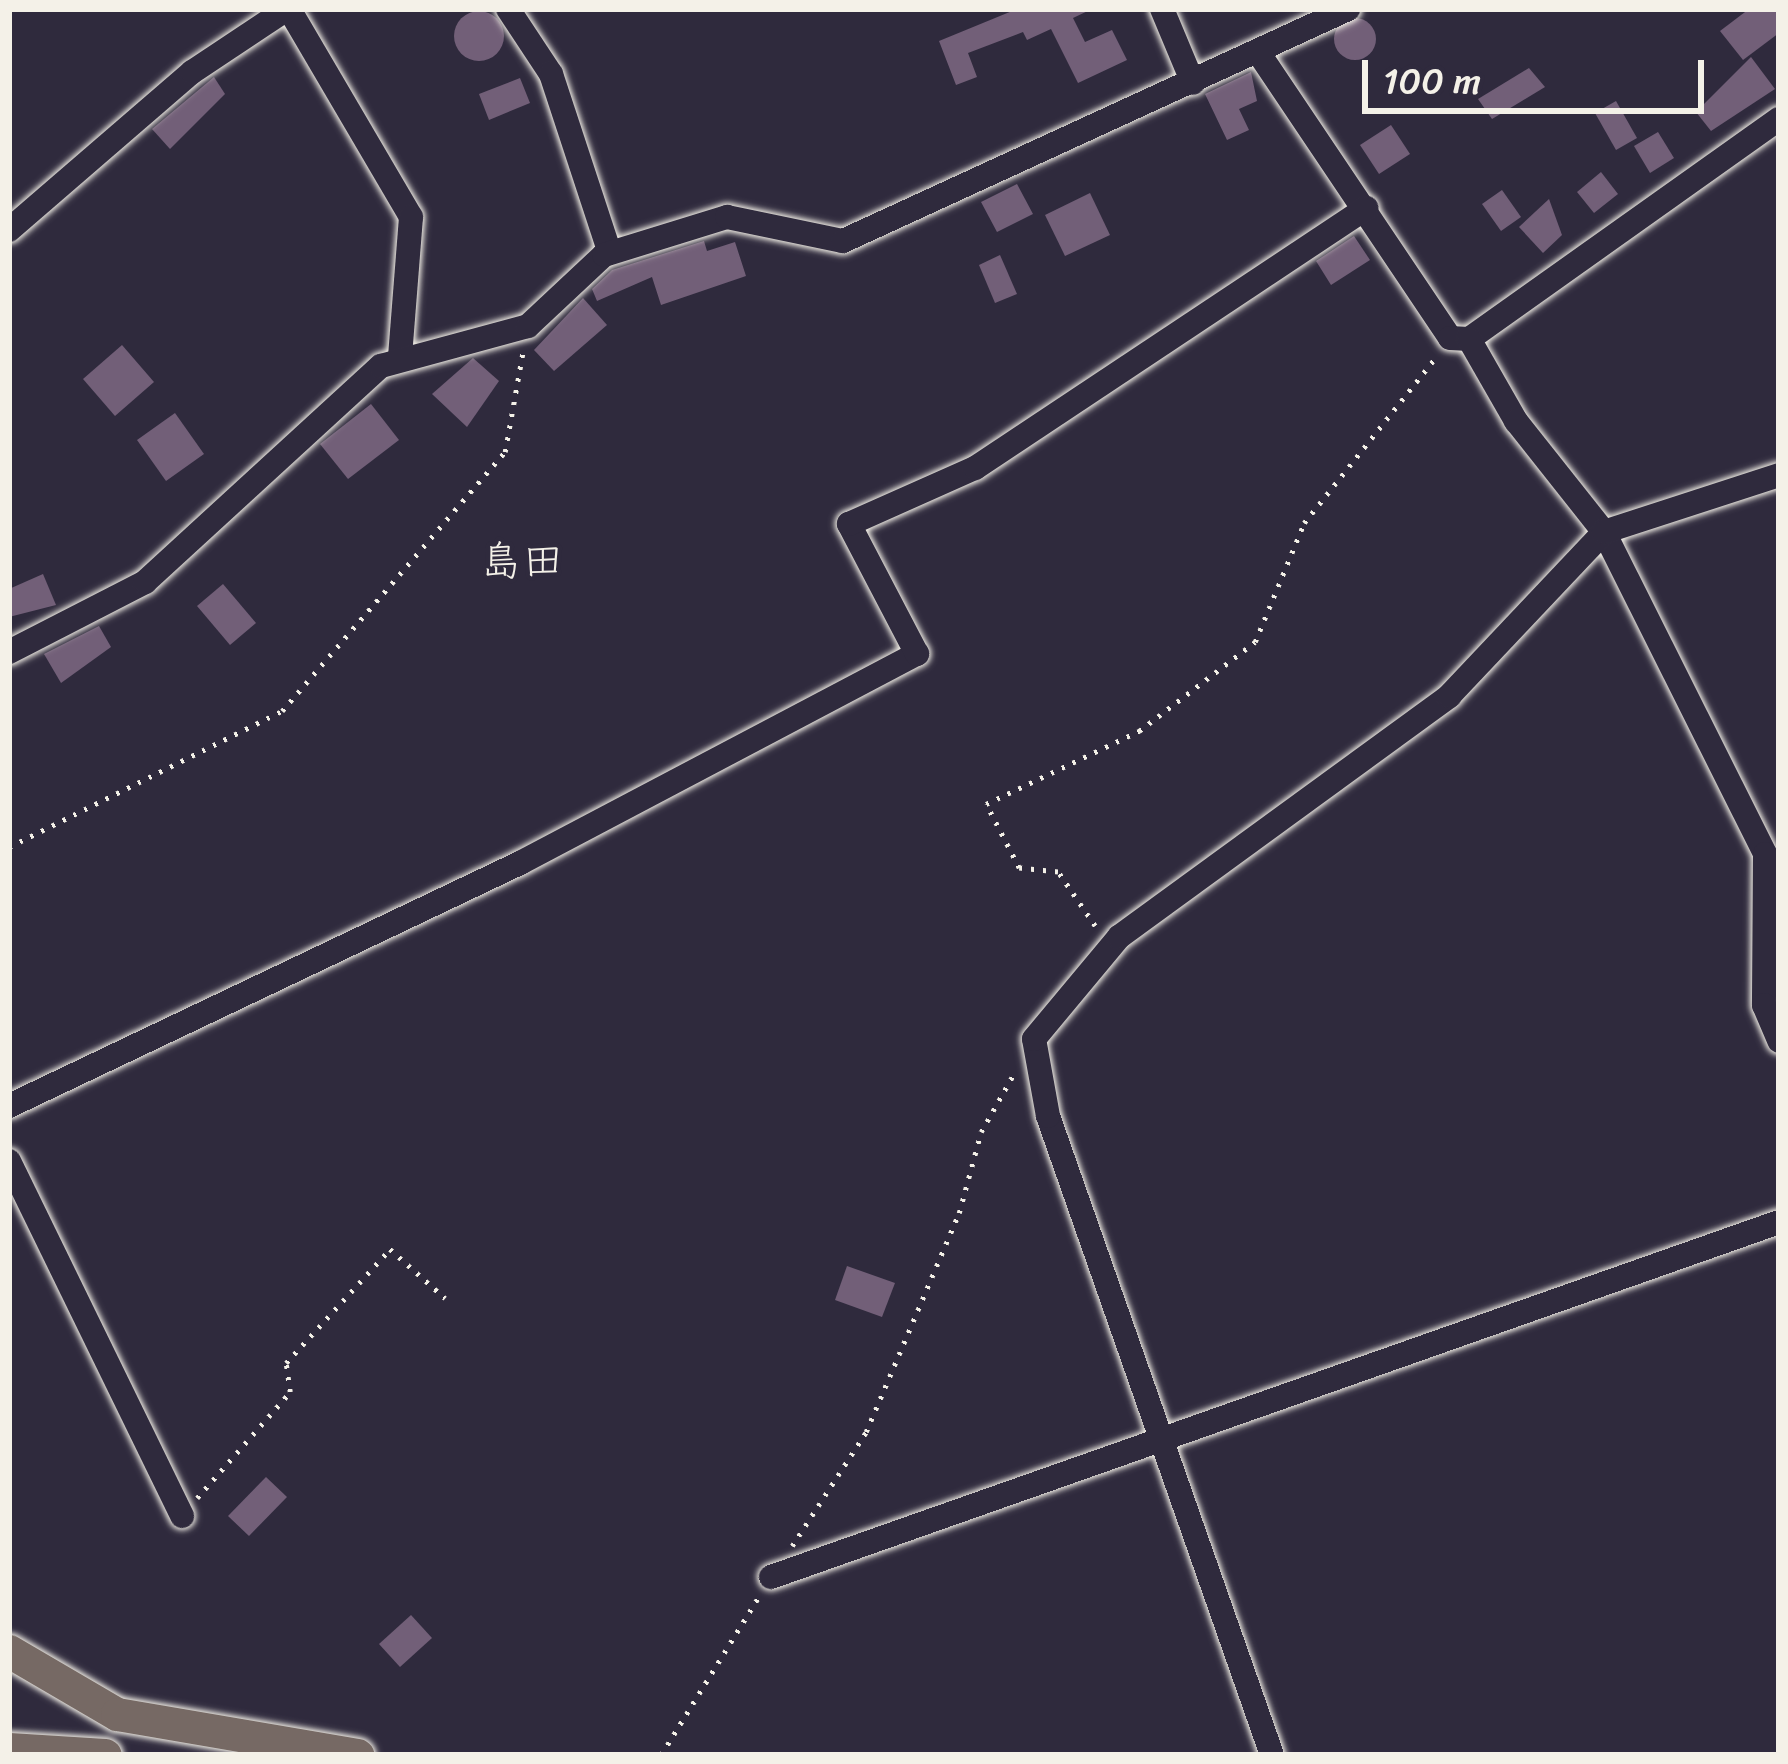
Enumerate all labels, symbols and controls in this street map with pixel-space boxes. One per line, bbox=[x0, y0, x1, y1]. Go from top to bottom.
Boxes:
scale bar bbox=[1368, 36, 1710, 110]
text: 100 m bbox=[1383, 49, 1481, 113]
district label: 島田 bbox=[480, 536, 564, 586]

